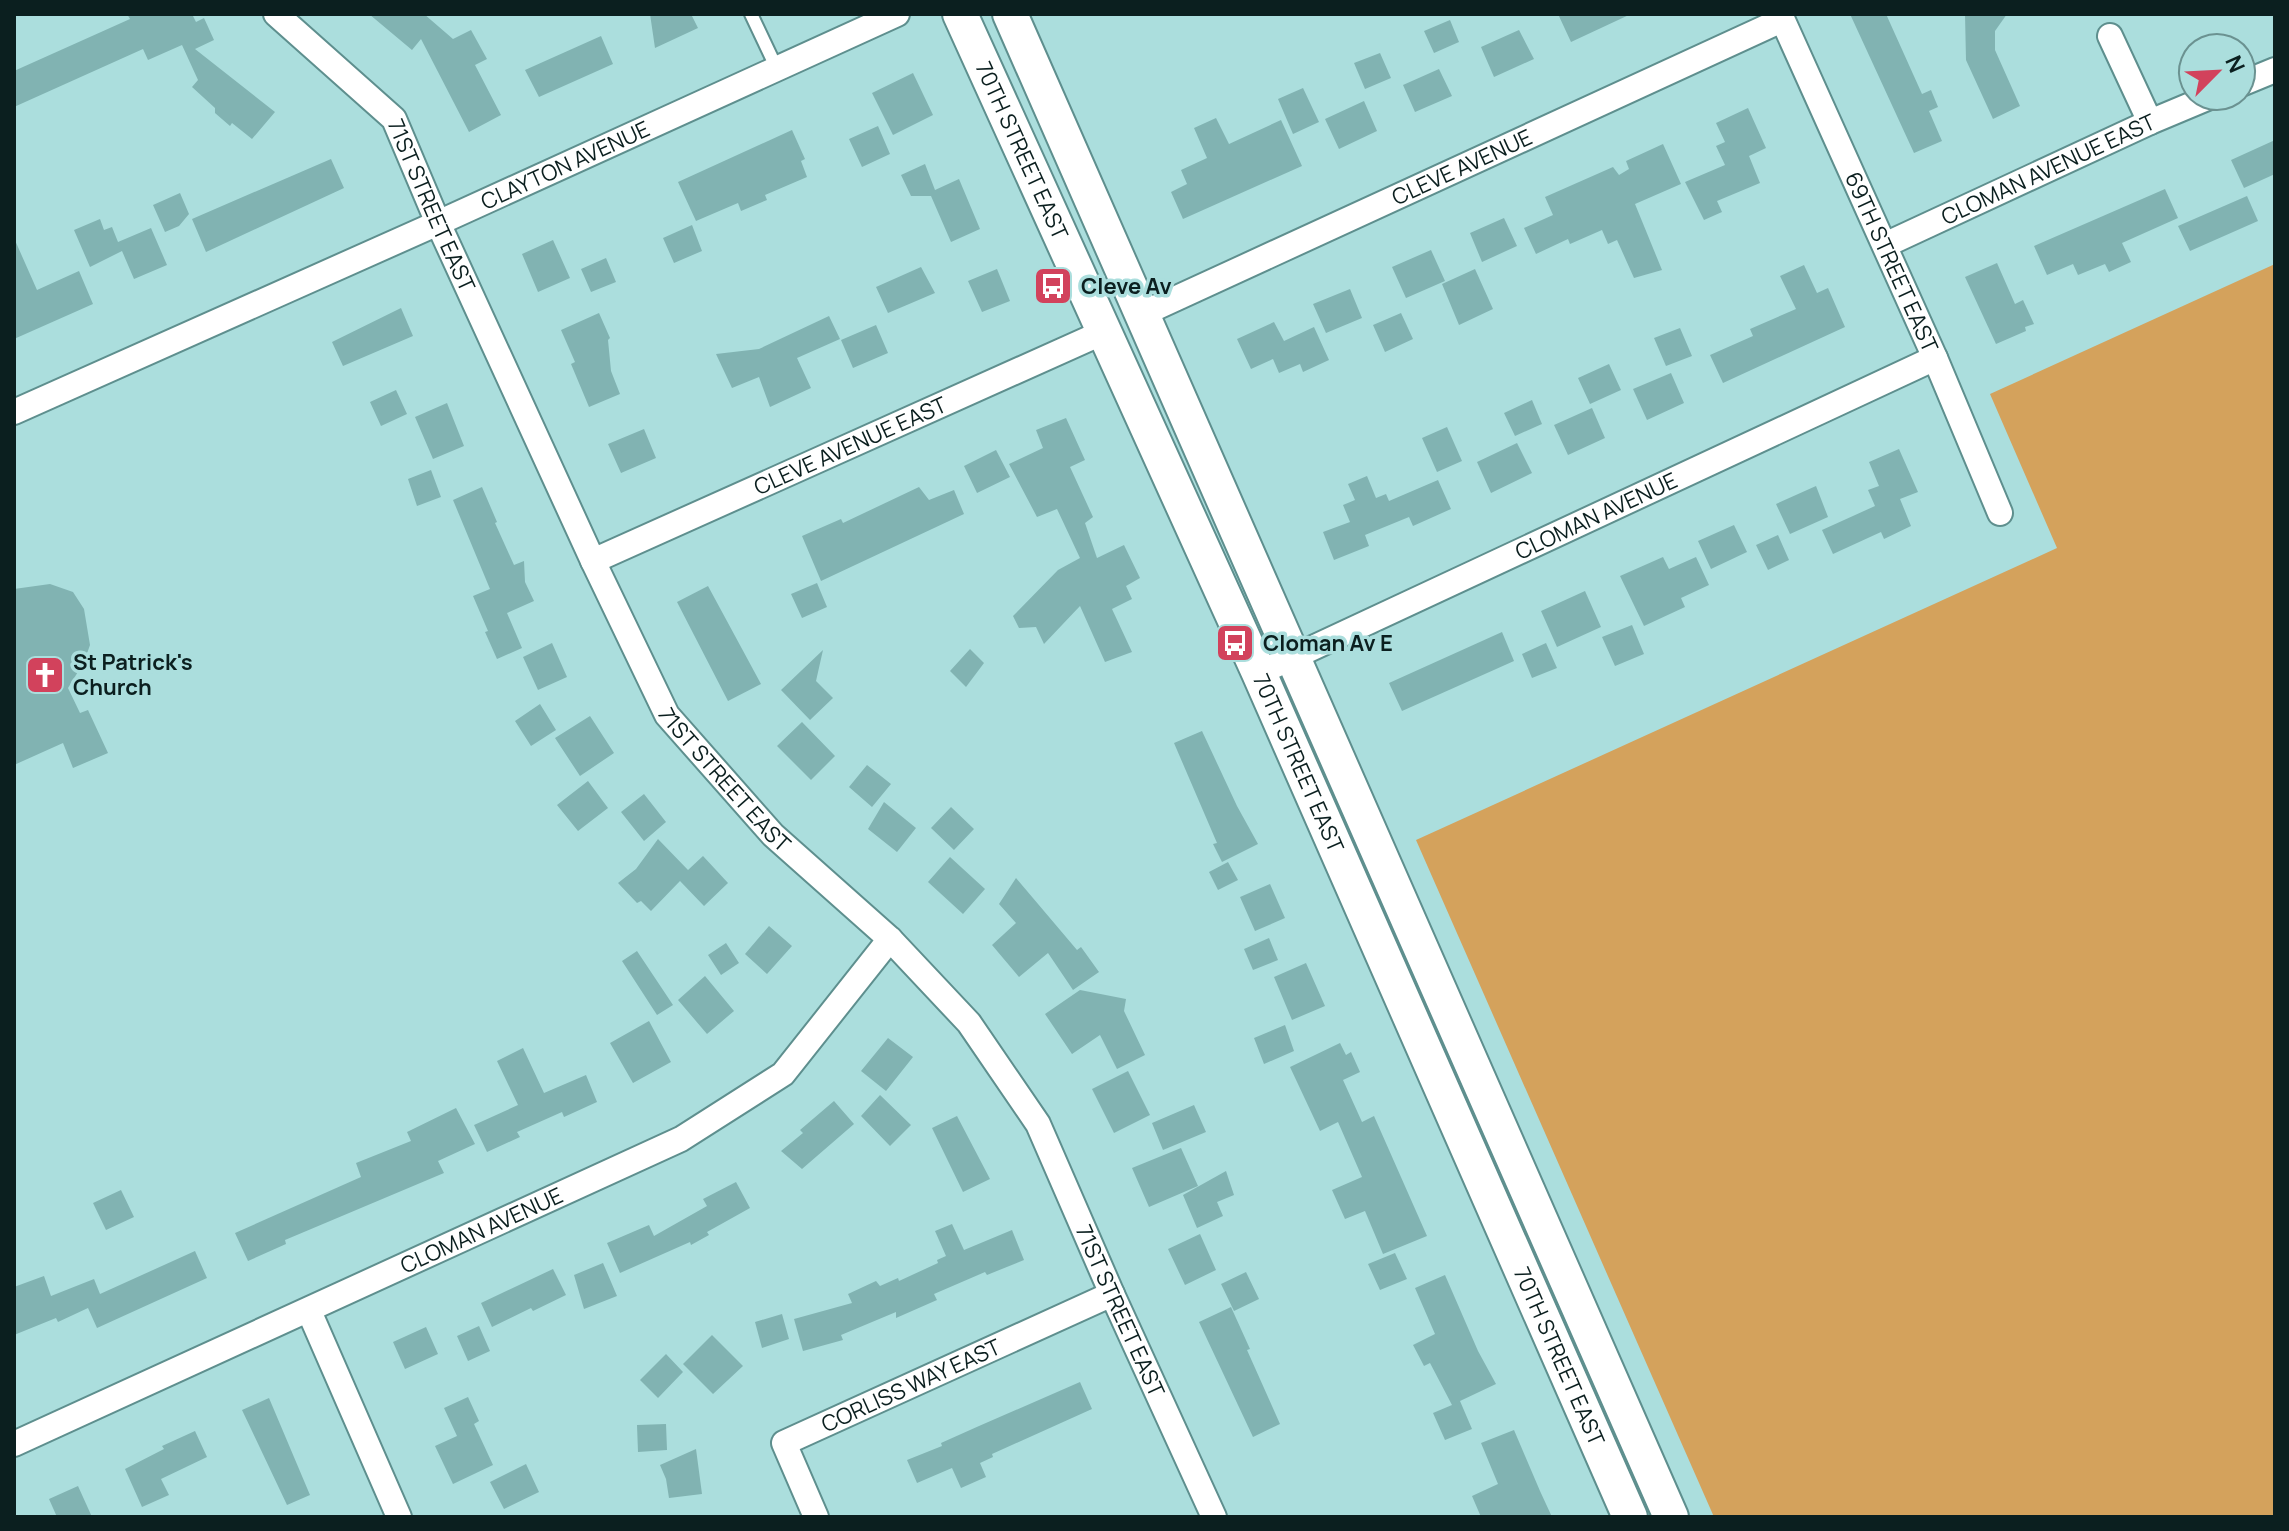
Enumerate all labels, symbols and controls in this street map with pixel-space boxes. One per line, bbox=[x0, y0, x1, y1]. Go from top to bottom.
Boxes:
north arrow bbox=[2177, 32, 2257, 112]
text: N bbox=[2218, 51, 2252, 77]
street label: 70TH STREET EAST bbox=[969, 57, 1075, 244]
street label: CLOMAN AVENUE EAST bbox=[1936, 107, 2160, 232]
street label: 71ST STREET EAST bbox=[381, 114, 482, 296]
street label: CLAYTON AVENUE bbox=[476, 114, 654, 217]
street label: CLEVE AVENUE bbox=[1387, 122, 1537, 212]
street label: 69TH STREET EAST bbox=[1838, 167, 1945, 357]
bus stop icon: Cleve Av bbox=[1032, 265, 1074, 307]
place label: Cleve Av bbox=[1081, 271, 1172, 301]
street label: CLEVE AVENUE EAST bbox=[749, 389, 951, 502]
street label: CLOMAN AVENUE bbox=[1510, 465, 1682, 567]
bus stop icon: Cloman Av E bbox=[1214, 622, 1256, 664]
place label: Cloman Av E bbox=[1263, 628, 1393, 658]
place label: St Patrick's Church bbox=[73, 647, 193, 702]
church icon: St Patrick's Church bbox=[24, 654, 66, 696]
street label: 70TH STREET EAST bbox=[1246, 669, 1351, 857]
street label: 71ST STREET EAST bbox=[651, 703, 797, 859]
street label: CLOMAN AVENUE bbox=[395, 1180, 568, 1280]
street label: 71ST STREET EAST bbox=[1069, 1220, 1172, 1402]
street label: 70TH STREET EAST bbox=[1507, 1262, 1612, 1450]
street label: CORLISS WAY EAST bbox=[816, 1332, 1005, 1439]

